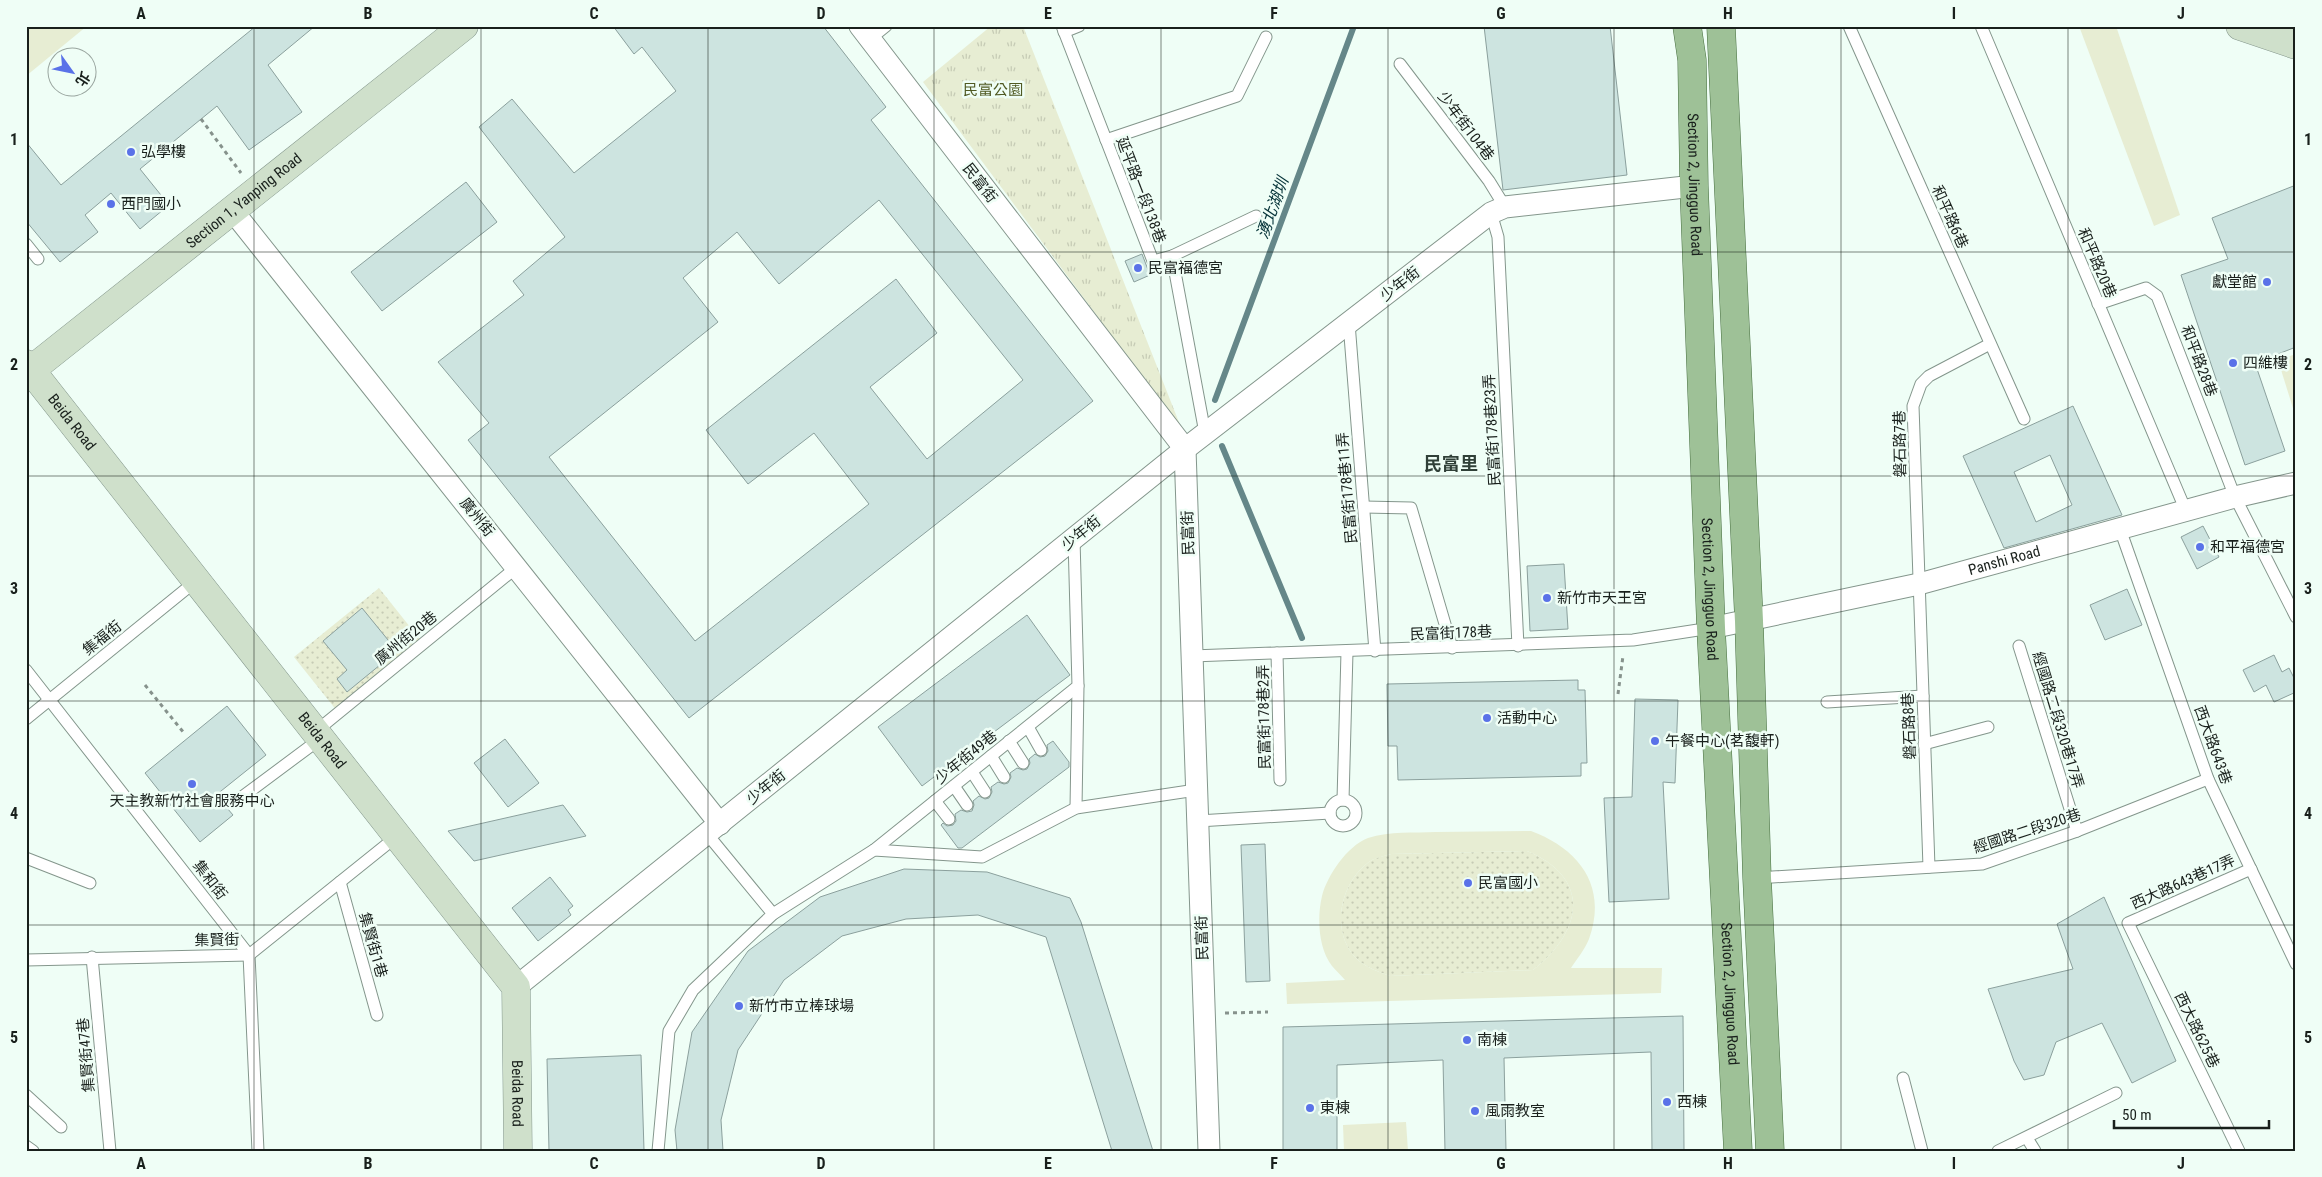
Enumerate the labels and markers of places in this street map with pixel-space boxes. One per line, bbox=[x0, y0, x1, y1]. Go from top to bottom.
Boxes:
place label: 弘學樓 bbox=[141, 143, 186, 161]
marker: 弘學樓 bbox=[125, 146, 137, 158]
place label: 西門國小 bbox=[121, 195, 181, 213]
marker: 西門國小 bbox=[105, 198, 117, 210]
place label: 民富福德宮 bbox=[1148, 259, 1223, 277]
marker: 民富福德宮 bbox=[1132, 262, 1144, 274]
place label: 獻堂館 bbox=[2212, 273, 2257, 291]
marker: 獻堂館 bbox=[2261, 276, 2273, 288]
place label: 四維樓 bbox=[2243, 354, 2288, 372]
marker: 四維樓 bbox=[2227, 357, 2239, 369]
place label: 和平福德宮 bbox=[2210, 538, 2285, 556]
marker: 和平福德宮 bbox=[2194, 541, 2206, 553]
place label: 新竹市天王宮 bbox=[1557, 589, 1647, 607]
marker: 新竹市天王宮 bbox=[1541, 592, 1553, 604]
place label: 活動中心 bbox=[1497, 709, 1557, 727]
marker: 活動中心 bbox=[1481, 712, 1493, 724]
place label: 午餐中心(茗馥軒) bbox=[1665, 732, 1780, 750]
marker: 午餐中心(茗馥軒) bbox=[1649, 735, 1661, 747]
marker: 天主教新竹社會服務中心 bbox=[186, 778, 198, 790]
place label: 天主教新竹社會服務中心 bbox=[109, 792, 275, 810]
place label: 民富國小 bbox=[1478, 874, 1538, 892]
marker: 民富國小 bbox=[1462, 877, 1474, 889]
place label: 新竹市立棒球場 bbox=[749, 997, 854, 1015]
marker: 新竹市立棒球場 bbox=[733, 1000, 745, 1012]
place label: 南棟 bbox=[1477, 1031, 1507, 1049]
marker: 南棟 bbox=[1461, 1034, 1473, 1046]
place label: 西棟 bbox=[1677, 1093, 1707, 1111]
marker: 西棟 bbox=[1661, 1096, 1673, 1108]
place label: 東棟 bbox=[1320, 1099, 1350, 1117]
marker: 東棟 bbox=[1304, 1102, 1316, 1114]
place label: 風雨教室 bbox=[1485, 1102, 1545, 1120]
marker: 風雨教室 bbox=[1469, 1105, 1481, 1117]

